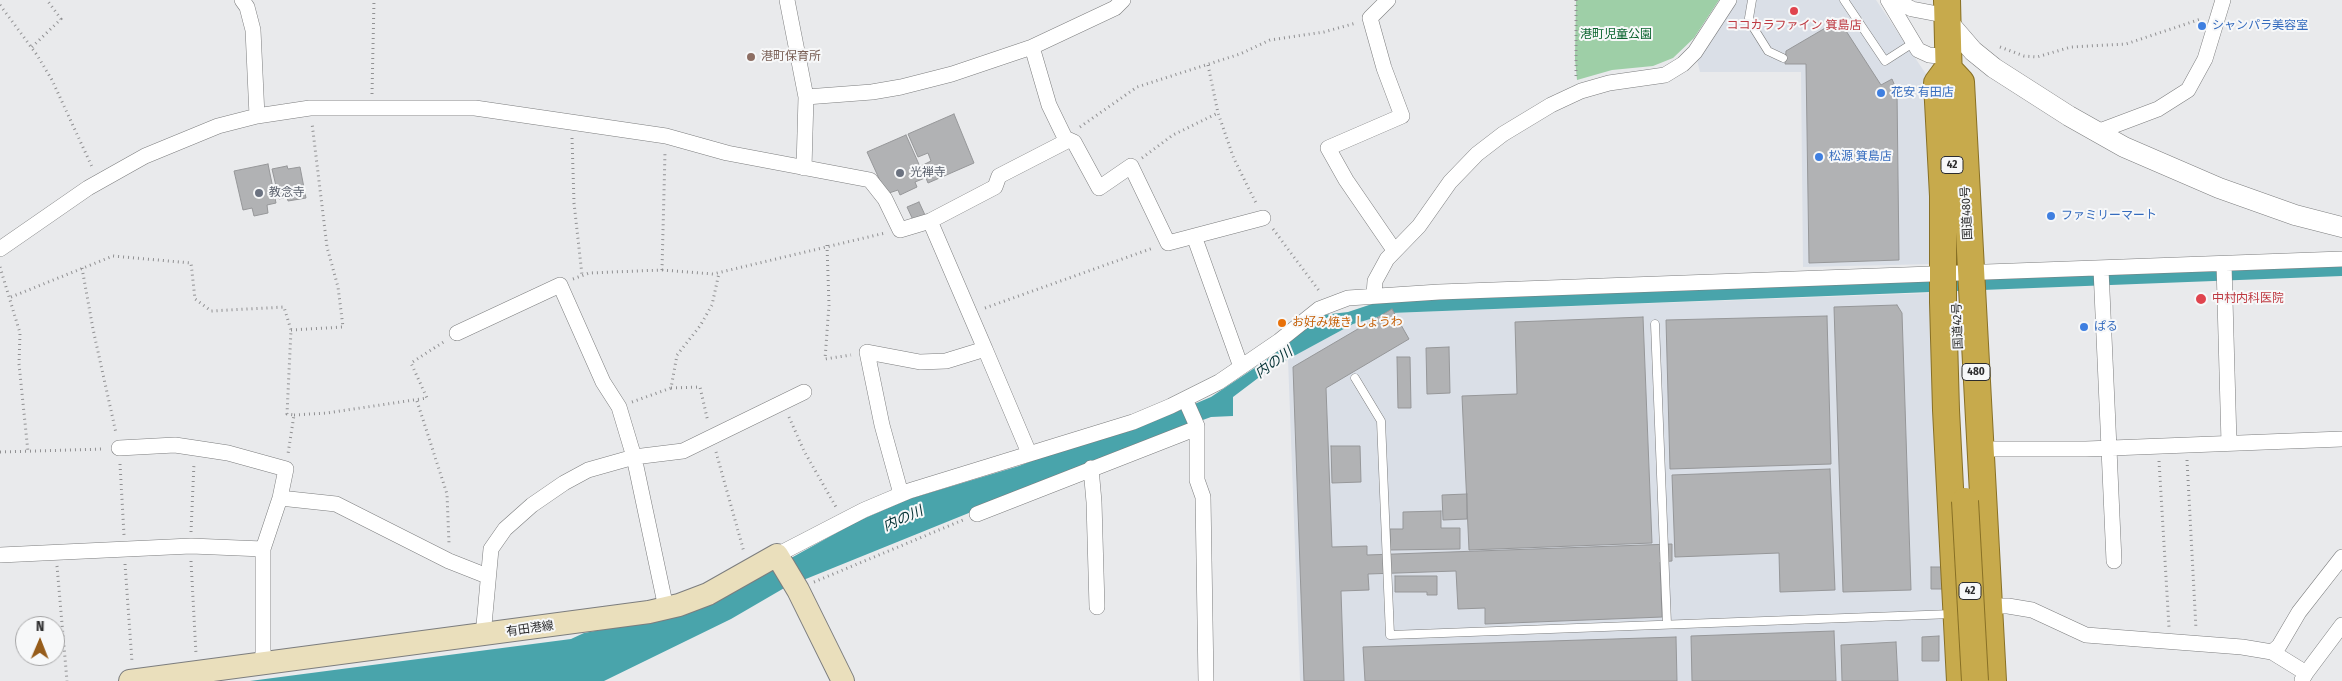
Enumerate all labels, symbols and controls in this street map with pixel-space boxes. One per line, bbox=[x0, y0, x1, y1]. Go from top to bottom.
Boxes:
marker: ココカラファイン 箕島店 bbox=[1788, 5, 1800, 17]
place label: ココカラファイン 箕島店 bbox=[1727, 19, 1861, 33]
place label: シャンパラ美容室 bbox=[2212, 19, 2308, 33]
marker: シャンパラ美容室 bbox=[2196, 20, 2208, 32]
park label: 港町児童公園 bbox=[1580, 28, 1652, 42]
place label: 港町保育所 bbox=[761, 50, 821, 64]
marker: 港町保育所 bbox=[745, 51, 757, 63]
place label: 花安 有田店 bbox=[1891, 86, 1954, 100]
marker: 花安 有田店 bbox=[1875, 87, 1887, 99]
place label: 松源 箕島店 bbox=[1829, 150, 1892, 164]
marker: 松源 箕島店 bbox=[1813, 151, 1825, 163]
road number: 42 bbox=[1941, 156, 1963, 174]
place label: 光禅寺 bbox=[910, 166, 946, 180]
marker: 光禅寺 bbox=[894, 167, 906, 179]
place label: 教念寺 bbox=[269, 186, 305, 200]
street label: 国道480号 bbox=[1958, 186, 1976, 240]
marker: 教念寺 bbox=[253, 187, 265, 199]
place label: ファミリーマート bbox=[2061, 209, 2157, 223]
marker: ファミリーマート bbox=[2045, 210, 2057, 222]
marker: 中村内科医院 bbox=[2194, 292, 2208, 306]
place label: 中村内科医院 bbox=[2212, 292, 2284, 306]
street label: 国道42号 bbox=[1950, 302, 1966, 350]
place label: お好み焼き しょうわ bbox=[1292, 316, 1403, 330]
marker: お好み焼き しょうわ bbox=[1276, 317, 1288, 329]
place label: ぱる bbox=[2094, 320, 2118, 334]
marker: ぱる bbox=[2078, 321, 2090, 333]
water label: 内の川 bbox=[1252, 344, 1296, 382]
road number: 480 bbox=[1962, 364, 1990, 381]
water label: 内の川 bbox=[880, 503, 926, 535]
road number: 42 bbox=[1959, 582, 1981, 600]
north arrow bbox=[15, 616, 65, 666]
text: N bbox=[36, 618, 45, 635]
street label: 有田港線 bbox=[505, 619, 555, 639]

